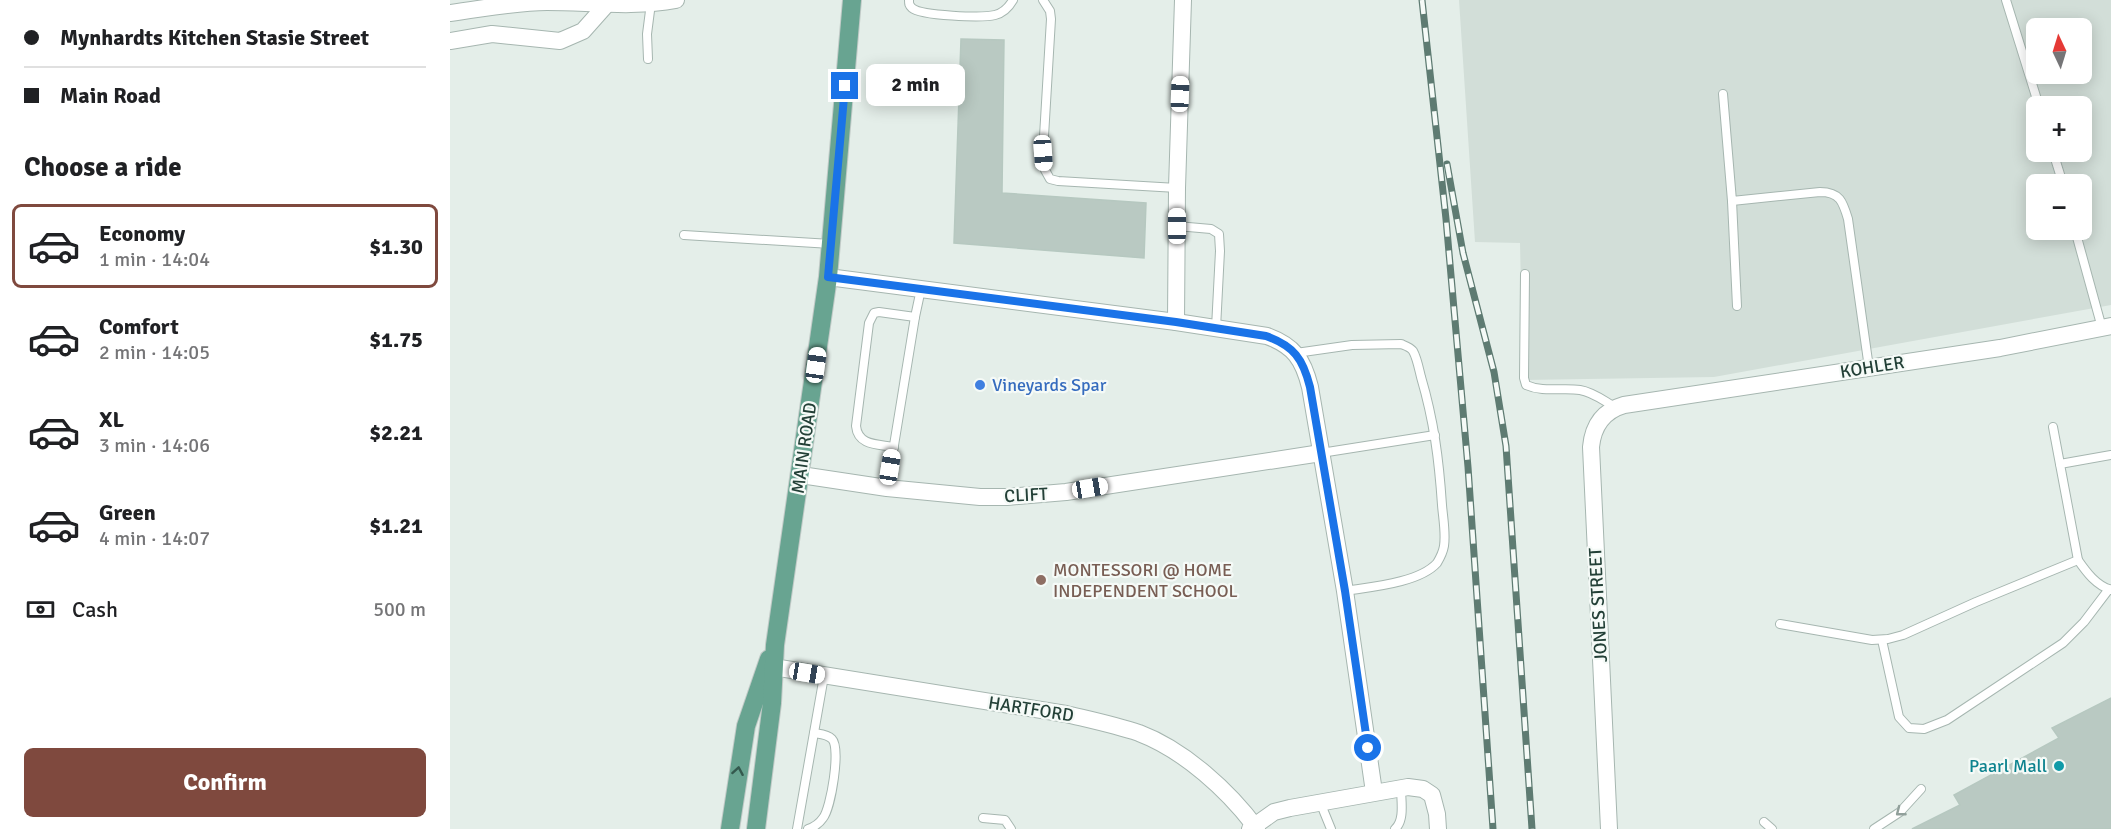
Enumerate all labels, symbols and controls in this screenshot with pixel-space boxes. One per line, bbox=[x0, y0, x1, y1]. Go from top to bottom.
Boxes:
north arrow bbox=[2026, 18, 2092, 84]
map controls bbox=[2026, 18, 2092, 240]
text: Mynhardts Kitchen Stasie Street bbox=[60, 24, 369, 51]
callout: 2 min bbox=[866, 65, 965, 107]
route end bbox=[831, 72, 858, 99]
text: 2 min bbox=[891, 72, 940, 97]
car bbox=[1170, 76, 1190, 112]
text: Main Road bbox=[60, 82, 161, 109]
button: + bbox=[2026, 96, 2092, 162]
car bbox=[1033, 134, 1053, 172]
text: Choose a ride bbox=[24, 151, 182, 184]
button: − bbox=[2026, 174, 2092, 240]
car bbox=[1168, 208, 1186, 244]
icon: car bbox=[27, 219, 81, 273]
text: Economy bbox=[99, 220, 185, 247]
text: $1.30 bbox=[369, 233, 423, 260]
text: 1 min · 14:04 bbox=[99, 247, 210, 272]
icon: car bbox=[27, 312, 81, 366]
text: Comfort bbox=[99, 313, 179, 340]
text: $1.75 bbox=[369, 326, 423, 353]
text: 2 min · 14:05 bbox=[99, 340, 210, 365]
car bbox=[805, 346, 827, 384]
street label: KOHLER bbox=[1838, 351, 1906, 383]
place label: Vineyards Spar bbox=[992, 374, 1107, 396]
marker: Vineyards Spar bbox=[973, 378, 987, 392]
street label: MAIN ROAD bbox=[787, 401, 821, 495]
icon: car bbox=[27, 405, 81, 459]
text: XL bbox=[99, 406, 124, 433]
text: $2.21 bbox=[369, 419, 423, 446]
text: 3 min · 14:06 bbox=[99, 433, 210, 458]
car bbox=[878, 448, 902, 486]
car bbox=[1071, 476, 1109, 500]
street label: CLIFT bbox=[1004, 483, 1048, 507]
icon: car bbox=[27, 498, 81, 552]
text: Green bbox=[99, 499, 156, 526]
text: $1.21 bbox=[369, 512, 423, 539]
text: 4 min · 14:07 bbox=[99, 526, 210, 551]
street label: JONES STREET bbox=[1584, 547, 1612, 663]
place label: MONTESSORI @ HOME INDEPENDENT SCHOOL bbox=[1053, 559, 1238, 602]
marker: MONTESSORI @ HOME INDEPENDENT SCHOOL bbox=[1034, 573, 1048, 587]
icon: cash bbox=[24, 593, 57, 626]
text: Cash bbox=[72, 596, 118, 623]
text: 500 m bbox=[373, 597, 426, 622]
car bbox=[788, 661, 826, 685]
street label: HARTFORD bbox=[987, 691, 1075, 727]
route start bbox=[1354, 734, 1381, 761]
button: Confirm bbox=[24, 748, 426, 817]
place label: Paarl Mall bbox=[1969, 755, 2047, 777]
marker: Paarl Mall bbox=[2052, 759, 2066, 773]
one-way arrow bbox=[731, 766, 744, 776]
one-way arrow bbox=[1896, 804, 1907, 815]

